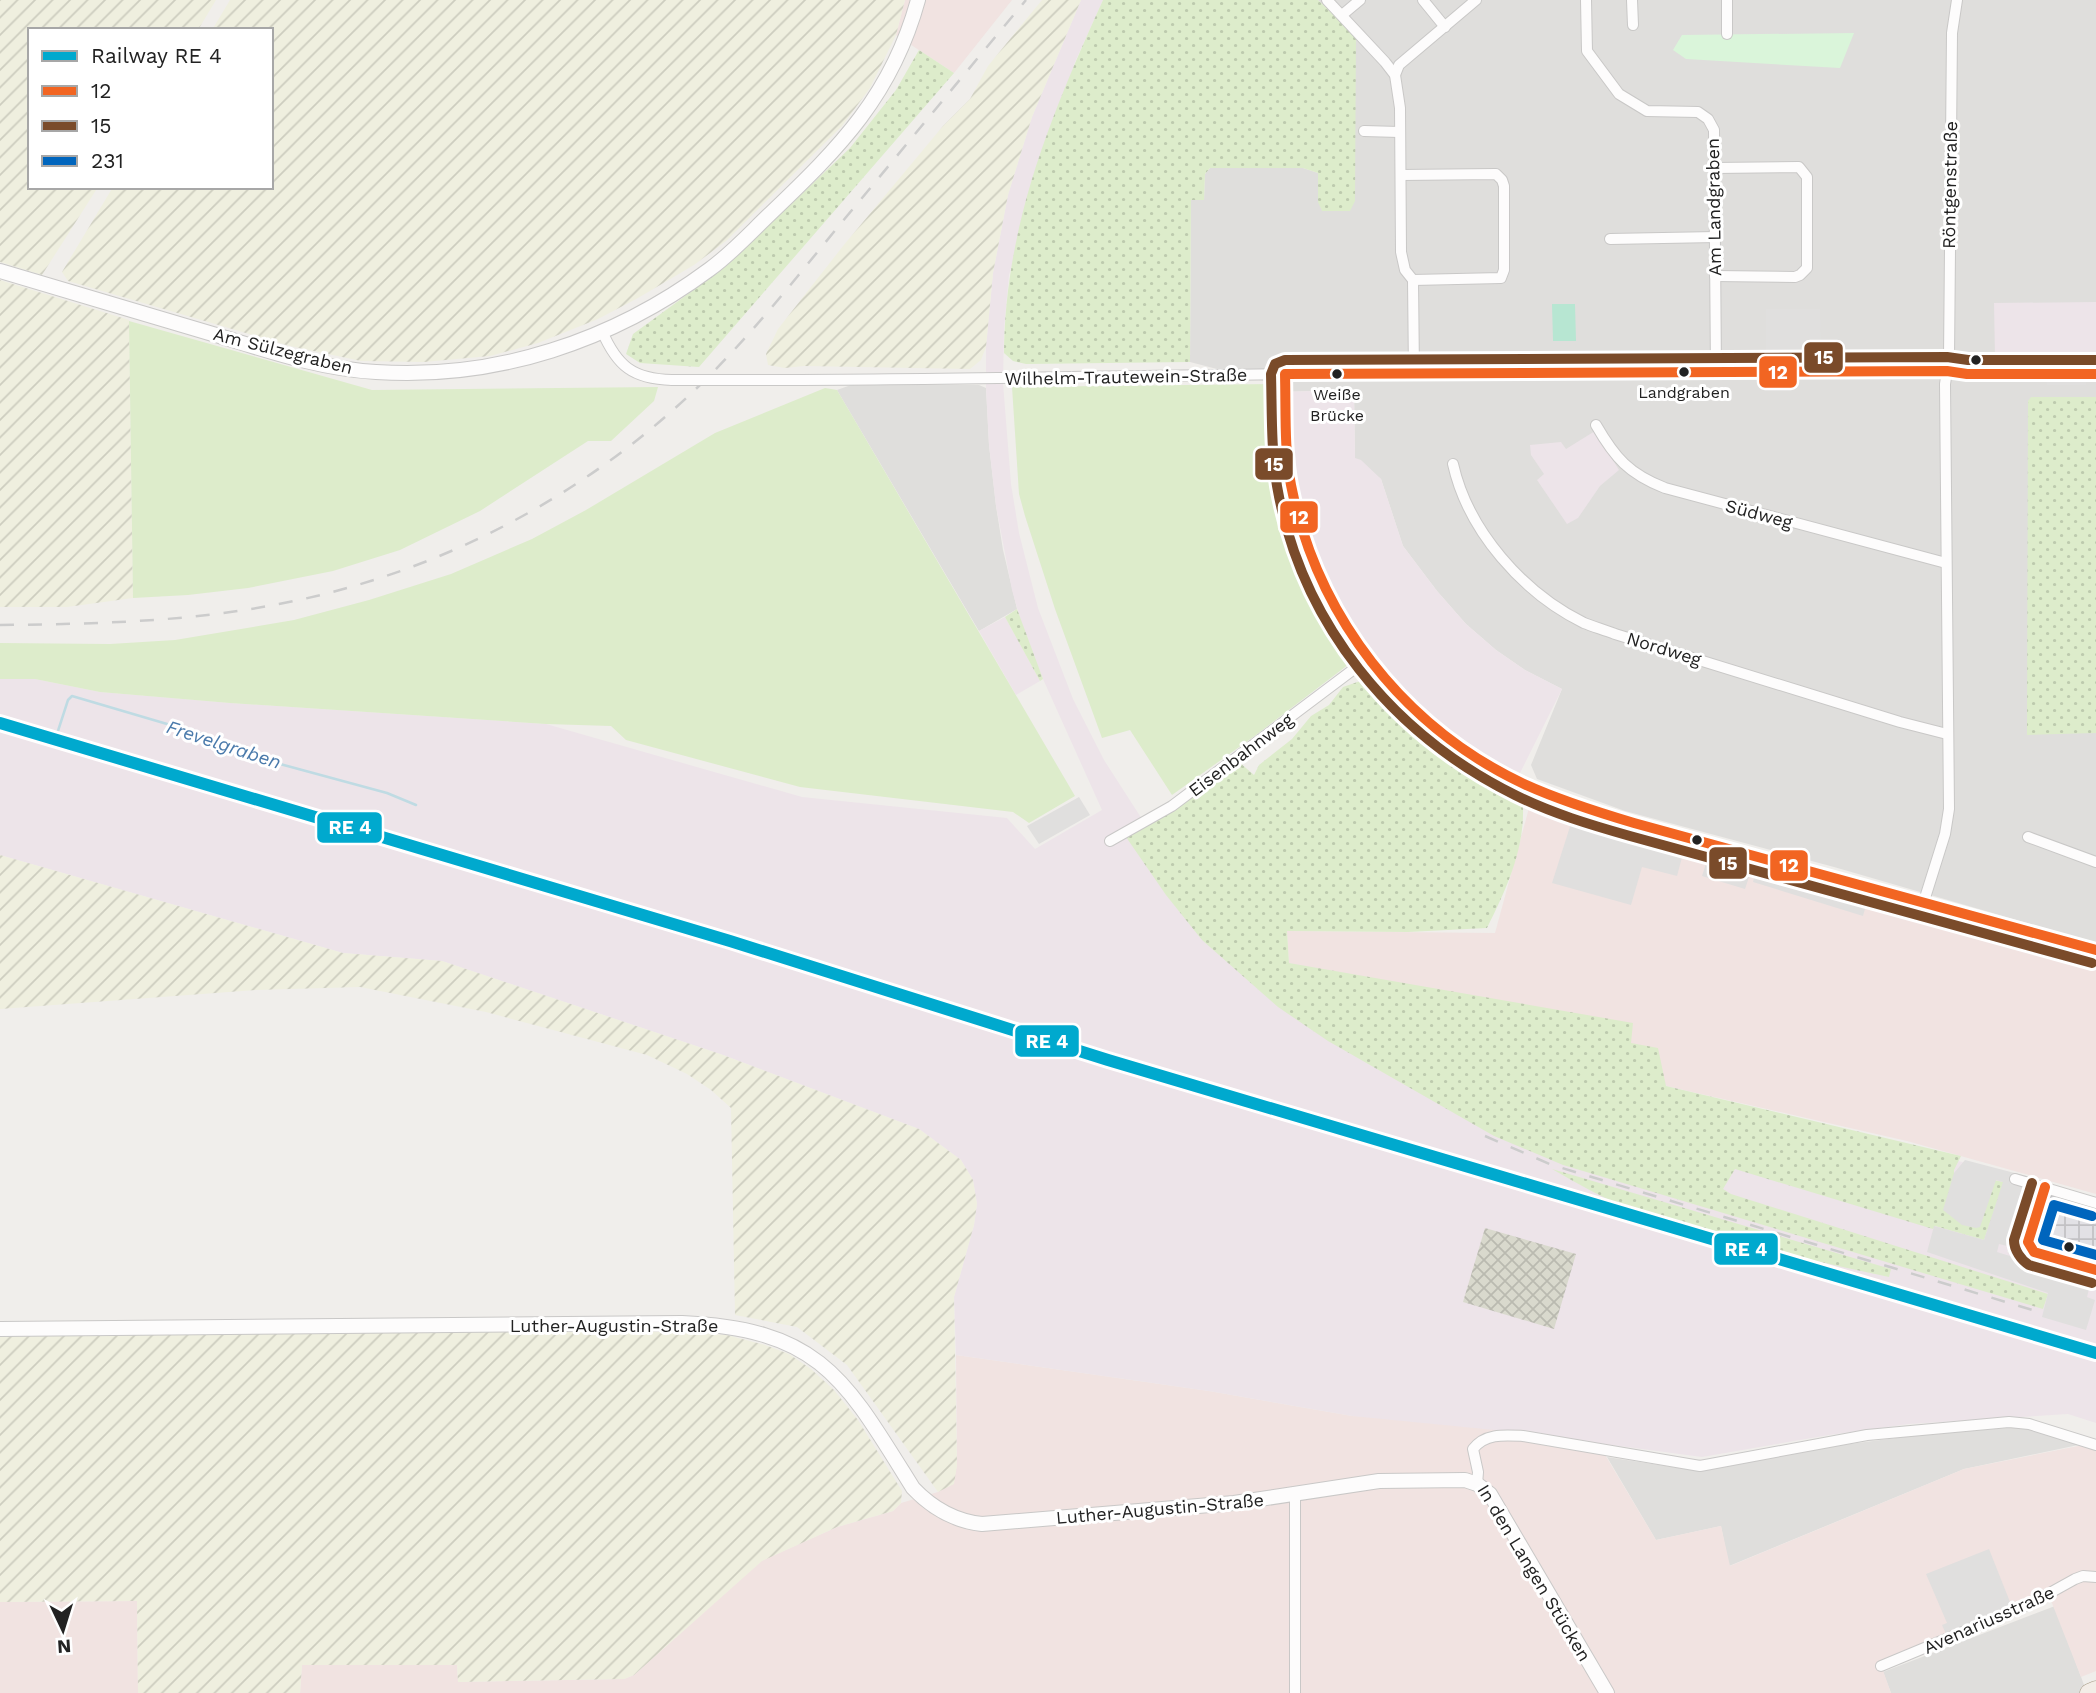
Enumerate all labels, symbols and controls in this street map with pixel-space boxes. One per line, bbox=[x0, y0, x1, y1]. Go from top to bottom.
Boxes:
legend bbox=[28, 28, 273, 189]
text: Railway RE 4 bbox=[91, 43, 222, 68]
text: 12 bbox=[91, 78, 111, 103]
text: 15 bbox=[91, 113, 111, 138]
street label: Röntgenstraße bbox=[1938, 121, 1961, 249]
street label: Am Landgraben bbox=[1702, 138, 1725, 276]
text: 231 bbox=[91, 148, 124, 173]
street label: Am Sülzegraben bbox=[211, 323, 355, 378]
line badge: 15 bbox=[1803, 341, 1844, 374]
text: 15 bbox=[1814, 346, 1834, 369]
unlabelled marker bbox=[1969, 353, 1983, 367]
line badge: 12 bbox=[1758, 355, 1798, 389]
text: 12 bbox=[1768, 361, 1788, 384]
street label: Wilhelm-Trautewein-Straße bbox=[1004, 364, 1248, 389]
marker: Landgraben bbox=[1677, 365, 1691, 379]
marker: Weiße Brücke bbox=[1330, 367, 1344, 381]
place label: Landgraben bbox=[1638, 383, 1730, 402]
place label: Weiße Brücke bbox=[1310, 385, 1364, 425]
line badge: 15 bbox=[1254, 447, 1294, 481]
text: 15 bbox=[1264, 453, 1284, 476]
street label: Südweg bbox=[1723, 495, 1795, 533]
line badge: 12 bbox=[1279, 500, 1319, 534]
text: 12 bbox=[1289, 506, 1309, 529]
street label: Nordweg bbox=[1624, 627, 1704, 670]
street label: Eisenbahnweg bbox=[1184, 708, 1298, 801]
water label: Frevelgraben bbox=[164, 715, 284, 774]
line badge: RE 4 bbox=[316, 811, 383, 844]
text: RE 4 bbox=[329, 816, 371, 839]
unlabelled marker bbox=[1690, 833, 1704, 847]
line badge: 15 bbox=[1708, 846, 1748, 880]
line badge: 12 bbox=[1769, 849, 1809, 882]
text: 15 bbox=[1718, 852, 1738, 875]
text: 12 bbox=[1779, 854, 1799, 877]
line badge: RE 4 bbox=[1014, 1024, 1080, 1058]
text: RE 4 bbox=[1026, 1030, 1068, 1053]
line badge: RE 4 bbox=[1713, 1232, 1779, 1266]
text: RE 4 bbox=[1725, 1238, 1767, 1261]
unlabelled marker bbox=[2062, 1240, 2076, 1254]
street label: Luther-Augustin-Straße bbox=[510, 1315, 718, 1336]
street label: In den Langen Stücken bbox=[1473, 1481, 1596, 1665]
street label: Luther-Augustin-Straße bbox=[1055, 1489, 1265, 1528]
street label: Avenariusstraße bbox=[1920, 1581, 2057, 1658]
north arrow bbox=[28, 1595, 98, 1665]
text: N bbox=[56, 1634, 72, 1658]

